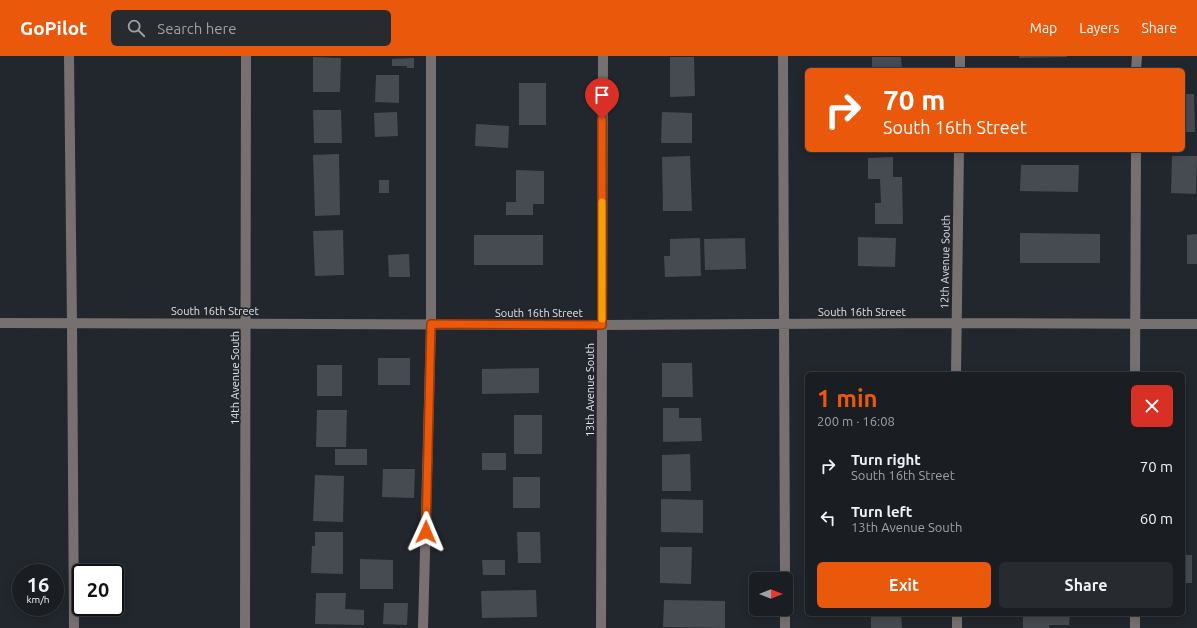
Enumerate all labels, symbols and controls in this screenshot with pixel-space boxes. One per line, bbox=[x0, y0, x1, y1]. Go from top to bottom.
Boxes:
search box bbox=[111, 10, 391, 46]
text: GoPilot bbox=[20, 17, 87, 39]
icon: search bbox=[125, 17, 147, 39]
text: Search here bbox=[157, 20, 237, 37]
text: Map bbox=[1030, 20, 1057, 36]
text: Layers bbox=[1079, 20, 1119, 36]
text: Share bbox=[1141, 20, 1177, 36]
pin bbox=[585, 78, 619, 119]
icon: arrive bbox=[591, 84, 613, 106]
icon: right bbox=[817, 84, 869, 136]
text: 70 m bbox=[883, 84, 945, 115]
text: South 16th Street bbox=[883, 117, 1027, 137]
street label: 12th Avenue South bbox=[938, 215, 952, 309]
street label: South 16th Street bbox=[171, 305, 260, 317]
street label: South 16th Street bbox=[818, 306, 907, 318]
street label: South 16th Street bbox=[495, 307, 584, 319]
street label: 14th Avenue South bbox=[229, 331, 241, 425]
street label: 13th Avenue South bbox=[584, 343, 596, 437]
text: 1 min bbox=[817, 385, 878, 412]
button: close bbox=[1131, 385, 1173, 427]
text: 200 m · 16:08 bbox=[817, 414, 895, 428]
text: Turn right bbox=[851, 451, 921, 468]
icon: right bbox=[817, 455, 839, 477]
text: 70 m bbox=[1140, 458, 1173, 475]
text: South 16th Street bbox=[851, 468, 955, 482]
text: Turn left bbox=[851, 503, 912, 520]
icon: left bbox=[817, 507, 839, 529]
text: 60 m bbox=[1140, 510, 1173, 527]
position arrow bbox=[405, 511, 447, 553]
text: 13th Avenue South bbox=[851, 520, 962, 534]
button: Exit bbox=[817, 562, 991, 608]
button: Share bbox=[999, 562, 1173, 608]
speed limit sign: 20 bbox=[72, 564, 124, 616]
north arrow bbox=[749, 572, 793, 616]
map controls bbox=[749, 572, 793, 616]
text: 16 bbox=[27, 573, 49, 596]
text: km/h bbox=[26, 594, 50, 605]

